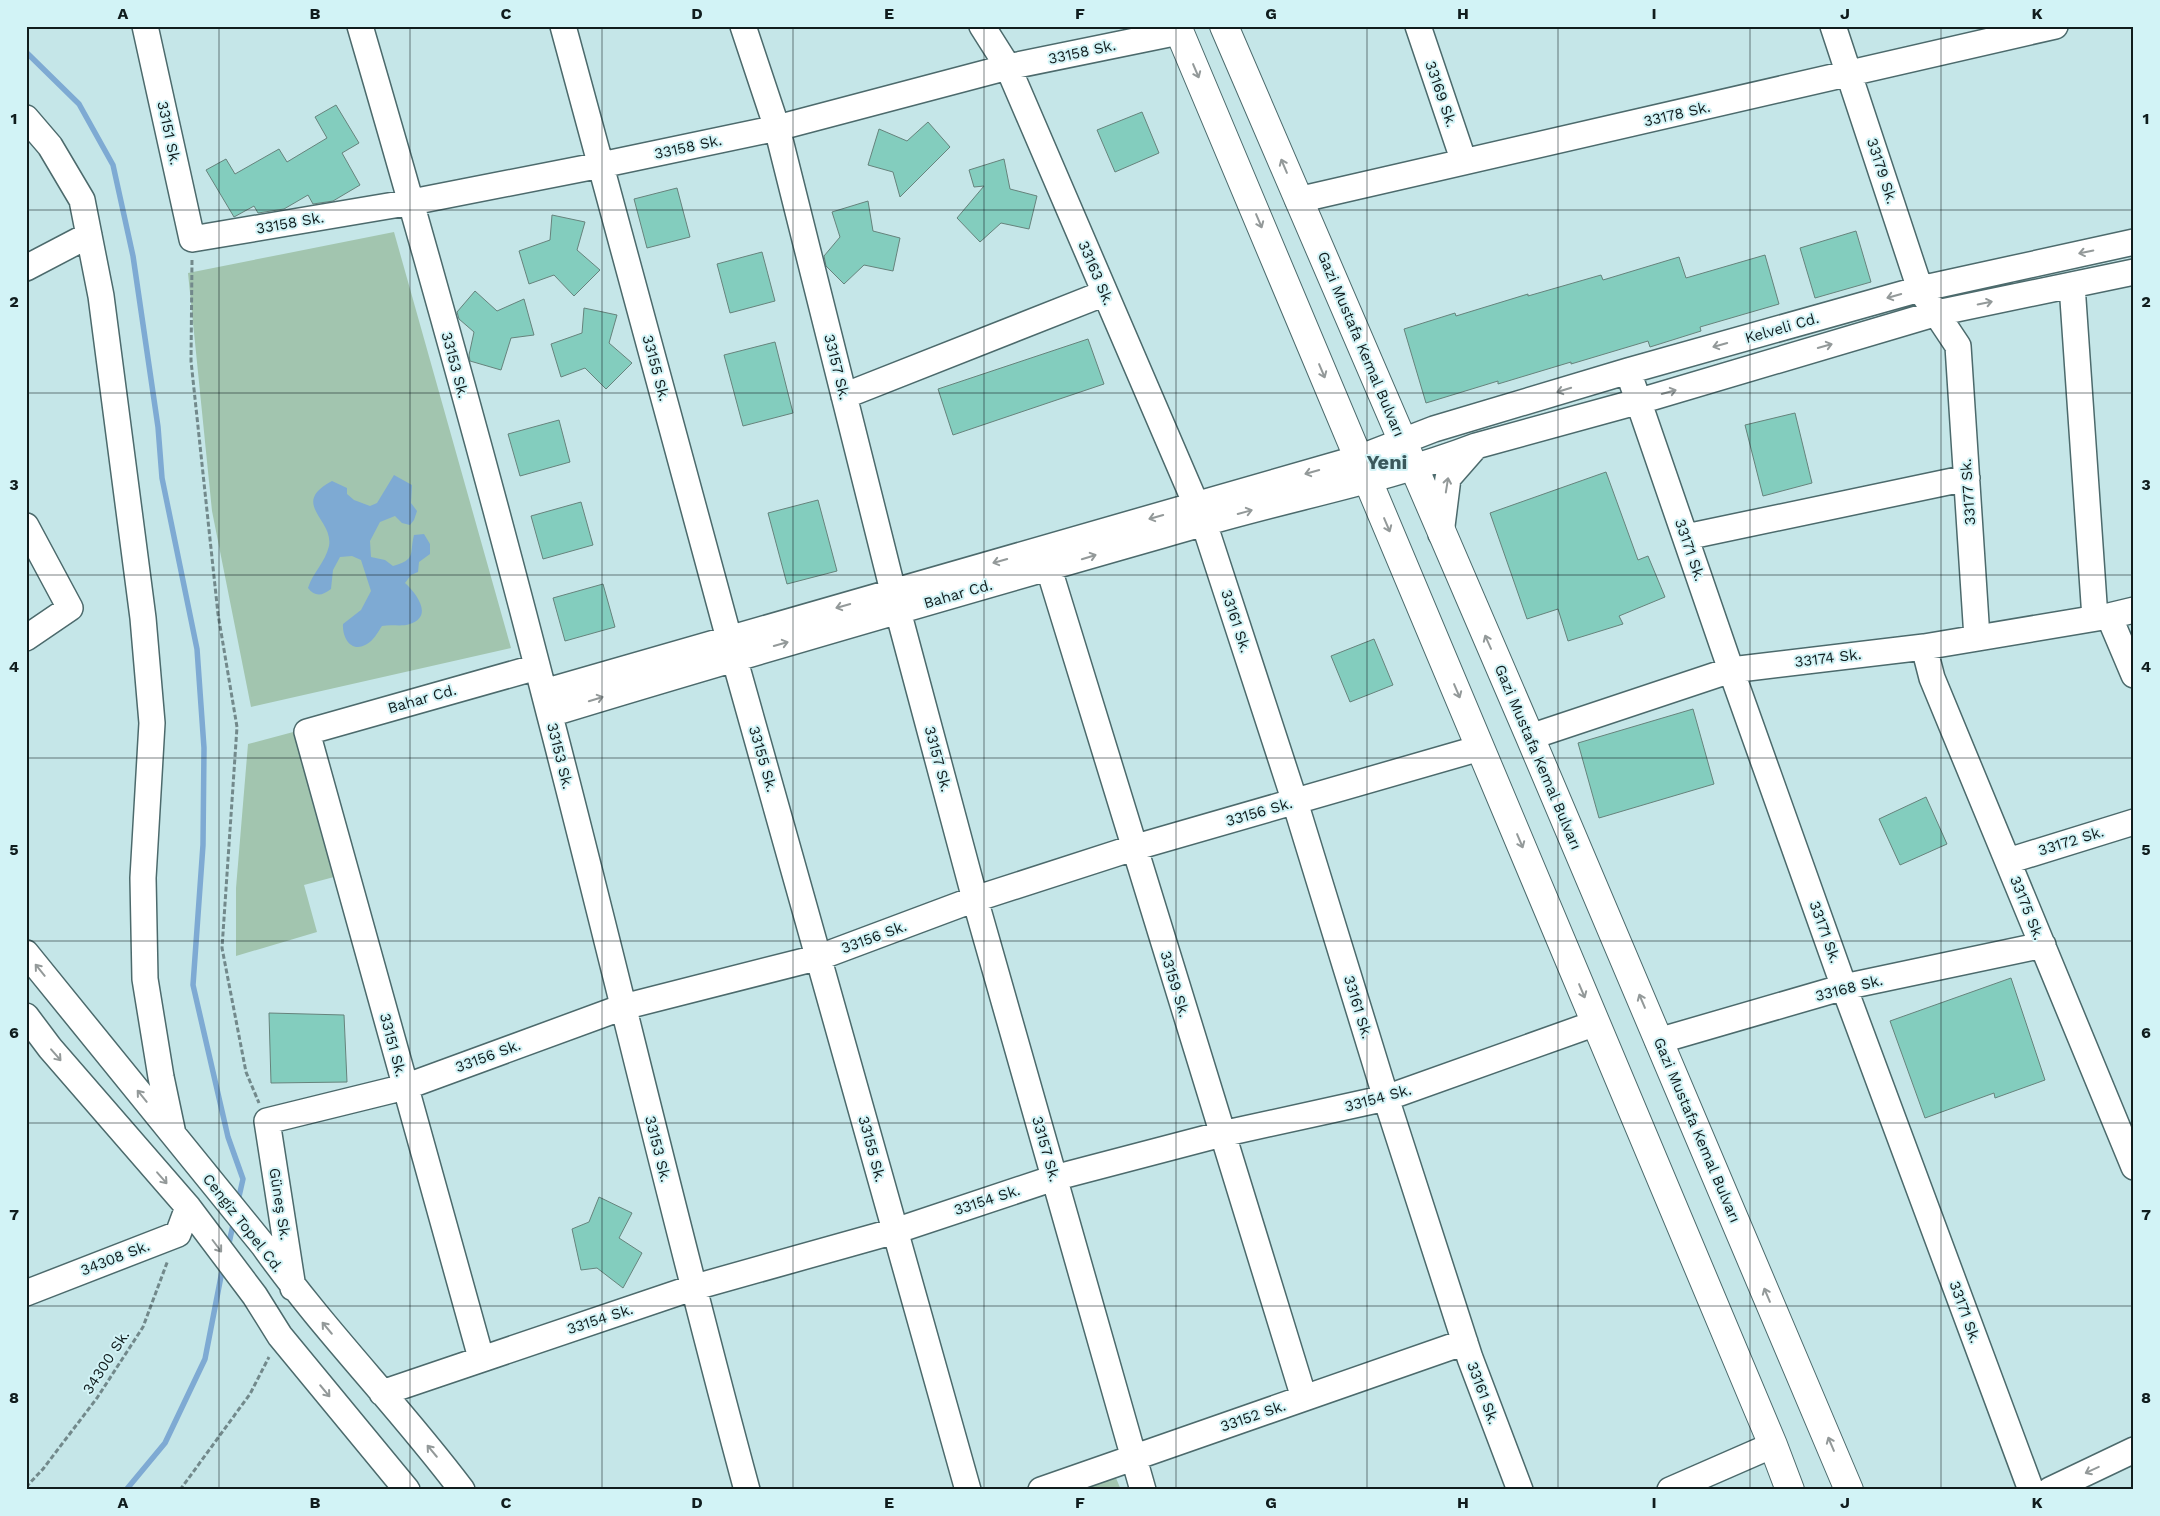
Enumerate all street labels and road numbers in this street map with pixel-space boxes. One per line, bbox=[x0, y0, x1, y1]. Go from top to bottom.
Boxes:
street label: 33158 Sk. bbox=[1047, 36, 1117, 68]
street label: 33169 Sk. bbox=[1421, 58, 1461, 130]
street label: 33178 Sk. bbox=[1642, 98, 1712, 130]
street label: 33151 Sk. bbox=[153, 99, 185, 167]
street label: 33158 Sk. bbox=[653, 131, 723, 163]
street label: 33179 Sk. bbox=[1863, 136, 1901, 206]
street label: 33158 Sk. bbox=[255, 208, 325, 238]
street label: 33163 Sk. bbox=[1074, 238, 1118, 308]
street label: Gazi Mustafa Kemal Bulvarı bbox=[1314, 249, 1408, 439]
street label: Kelveli Cd. bbox=[1743, 309, 1821, 347]
street label: 33153 Sk. bbox=[438, 330, 472, 400]
street label: 33157 Sk. bbox=[820, 332, 854, 402]
street label: 33155 Sk. bbox=[639, 333, 673, 403]
street label: 33177 Sk. bbox=[1957, 458, 1979, 526]
street label: 33171 Sk. bbox=[1671, 516, 1709, 584]
street label: Bahar Cd. bbox=[922, 576, 994, 612]
street label: 33161 Sk. bbox=[1217, 587, 1255, 655]
street label: 33174 Sk. bbox=[1794, 645, 1862, 671]
street label: Gazi Mustafa Kemal Bulvarı bbox=[1491, 662, 1585, 852]
street label: Bahar Cd. bbox=[386, 681, 458, 717]
street label: 33153 Sk. bbox=[543, 721, 577, 791]
street label: 33155 Sk. bbox=[745, 724, 781, 794]
street label: 33157 Sk. bbox=[921, 724, 955, 794]
street label: 33156 Sk. bbox=[1224, 794, 1294, 830]
street label: 33172 Sk. bbox=[2036, 822, 2106, 860]
street label: 33175 Sk. bbox=[2006, 873, 2048, 943]
street label: 33171 Sk. bbox=[1805, 898, 1845, 966]
street label: 33156 Sk. bbox=[839, 917, 909, 957]
street label: 33159 Sk. bbox=[1156, 949, 1194, 1019]
street label: 33168 Sk. bbox=[1813, 971, 1885, 1005]
street label: 33161 Sk. bbox=[1340, 973, 1376, 1041]
street label: 33151 Sk. bbox=[376, 1011, 410, 1079]
street label: Gazi Mustafa Kemal Bulvarı bbox=[1650, 1035, 1744, 1225]
street label: 33156 Sk. bbox=[453, 1036, 523, 1076]
street label: 33154 Sk. bbox=[1343, 1080, 1413, 1116]
street label: 33153 Sk. bbox=[641, 1114, 675, 1184]
street label: 33155 Sk. bbox=[855, 1114, 889, 1184]
street label: 33157 Sk. bbox=[1028, 1114, 1064, 1184]
street label: Güneş Sk. bbox=[265, 1166, 295, 1242]
street label: Cengiz Topel Cd. bbox=[199, 1170, 287, 1276]
street label: 33154 Sk. bbox=[952, 1181, 1022, 1219]
street label: 34308 Sk. bbox=[78, 1237, 152, 1279]
street label: 33171 Sk. bbox=[1945, 1278, 1985, 1346]
street label: 33154 Sk. bbox=[565, 1300, 635, 1338]
street label: 34300 Sk. bbox=[79, 1327, 133, 1397]
street label: 33161 Sk. bbox=[1463, 1359, 1503, 1427]
street label: 33152 Sk. bbox=[1218, 1396, 1288, 1436]

